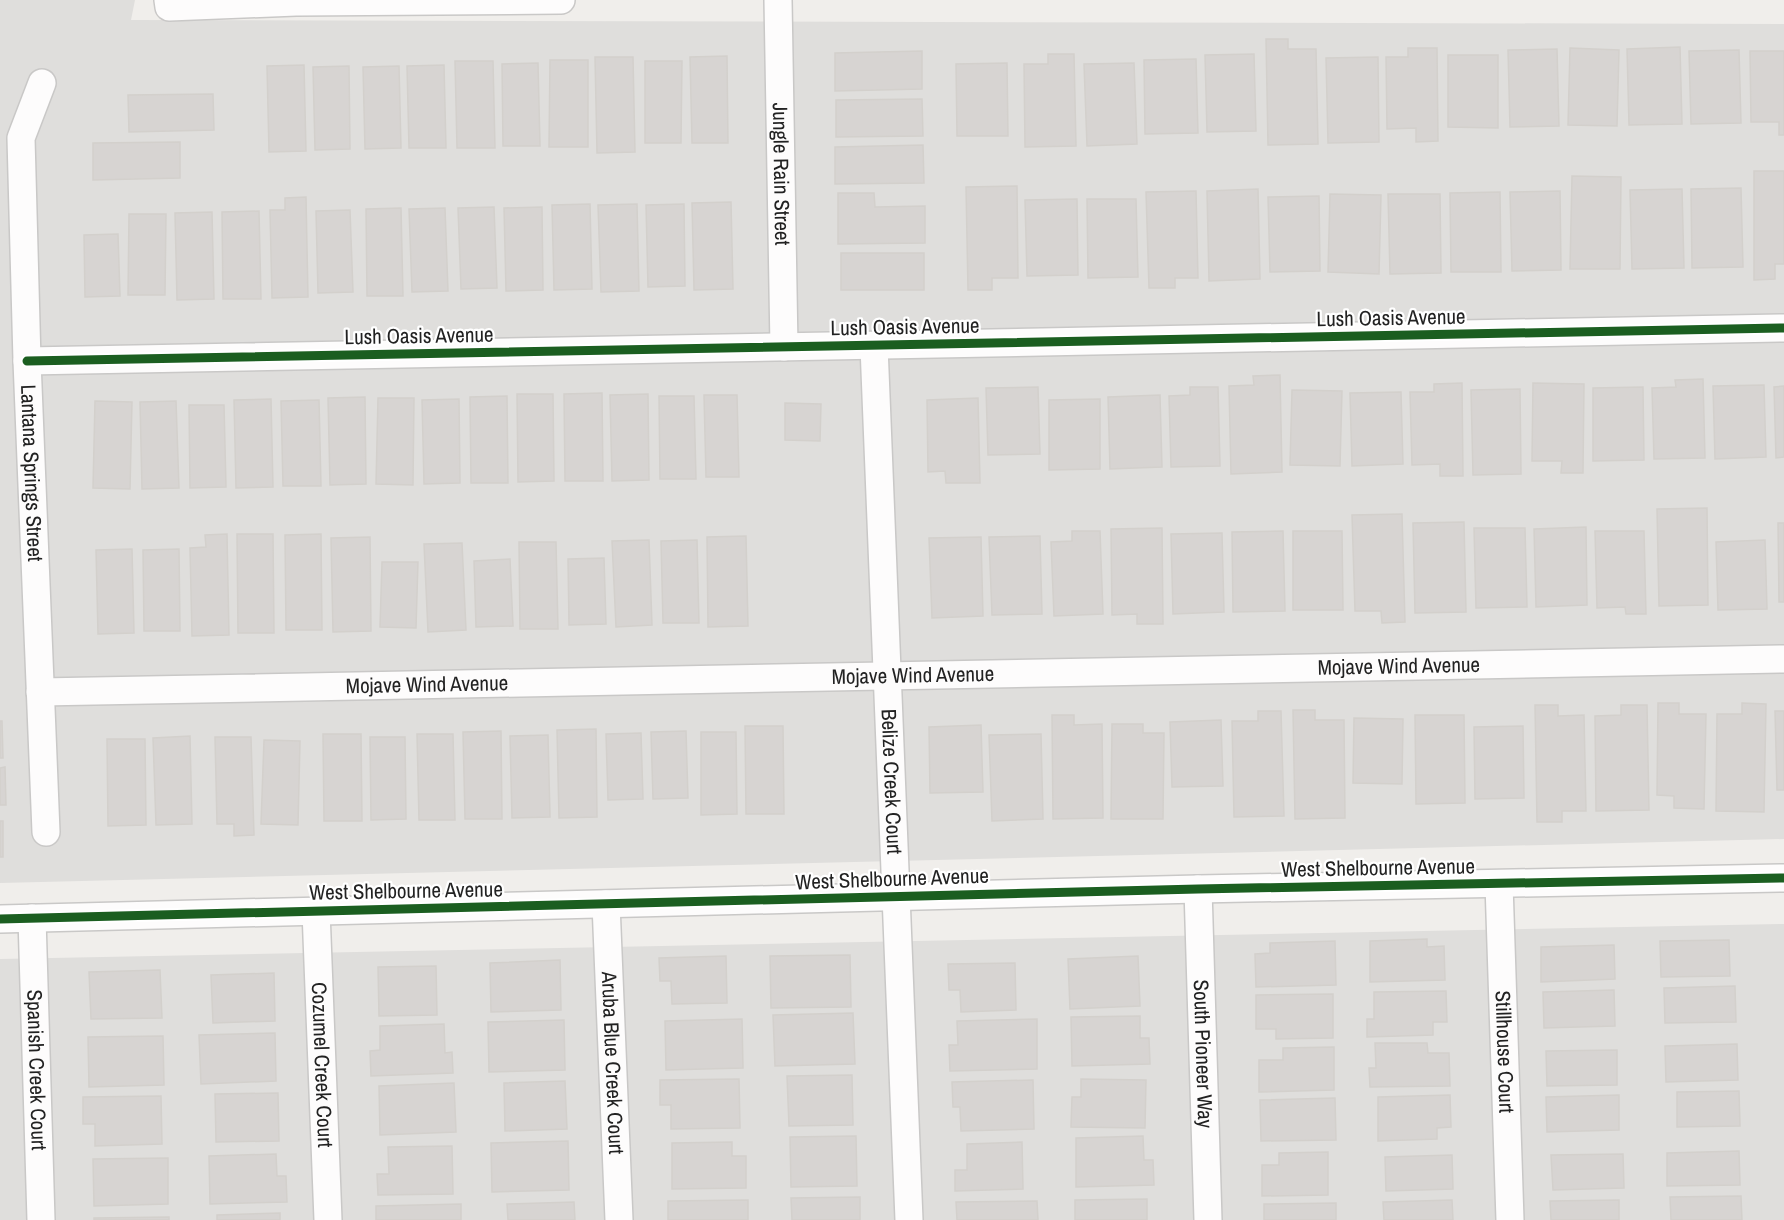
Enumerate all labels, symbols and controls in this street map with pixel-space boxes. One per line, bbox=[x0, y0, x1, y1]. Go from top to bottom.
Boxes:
street label: Jungle Rain Street bbox=[766, 102, 797, 246]
street label: Lush Oasis Avenue bbox=[1316, 302, 1466, 333]
street label: Lush Oasis Avenue bbox=[830, 311, 980, 342]
street label: Lush Oasis Avenue bbox=[344, 320, 494, 351]
street label: Lantana Springs Street bbox=[14, 384, 50, 562]
street label: Mojave Wind Avenue bbox=[1317, 650, 1480, 682]
street label: Mojave Wind Avenue bbox=[831, 659, 994, 691]
street label: Mojave Wind Avenue bbox=[345, 668, 508, 700]
street label: Belize Creek Court bbox=[875, 708, 909, 855]
street label: West Shelbourne Avenue bbox=[1281, 851, 1475, 884]
street label: West Shelbourne Avenue bbox=[795, 861, 989, 896]
street label: West Shelbourne Avenue bbox=[309, 874, 503, 907]
street label: Aruba Blue Creek Court bbox=[595, 970, 631, 1155]
street label: South Pioneer Way bbox=[1187, 979, 1220, 1129]
street label: Cozumel Creek Court bbox=[305, 982, 340, 1148]
street label: Spanish Creek Court bbox=[20, 989, 54, 1151]
street label: Stillhouse Court bbox=[1488, 990, 1522, 1114]

